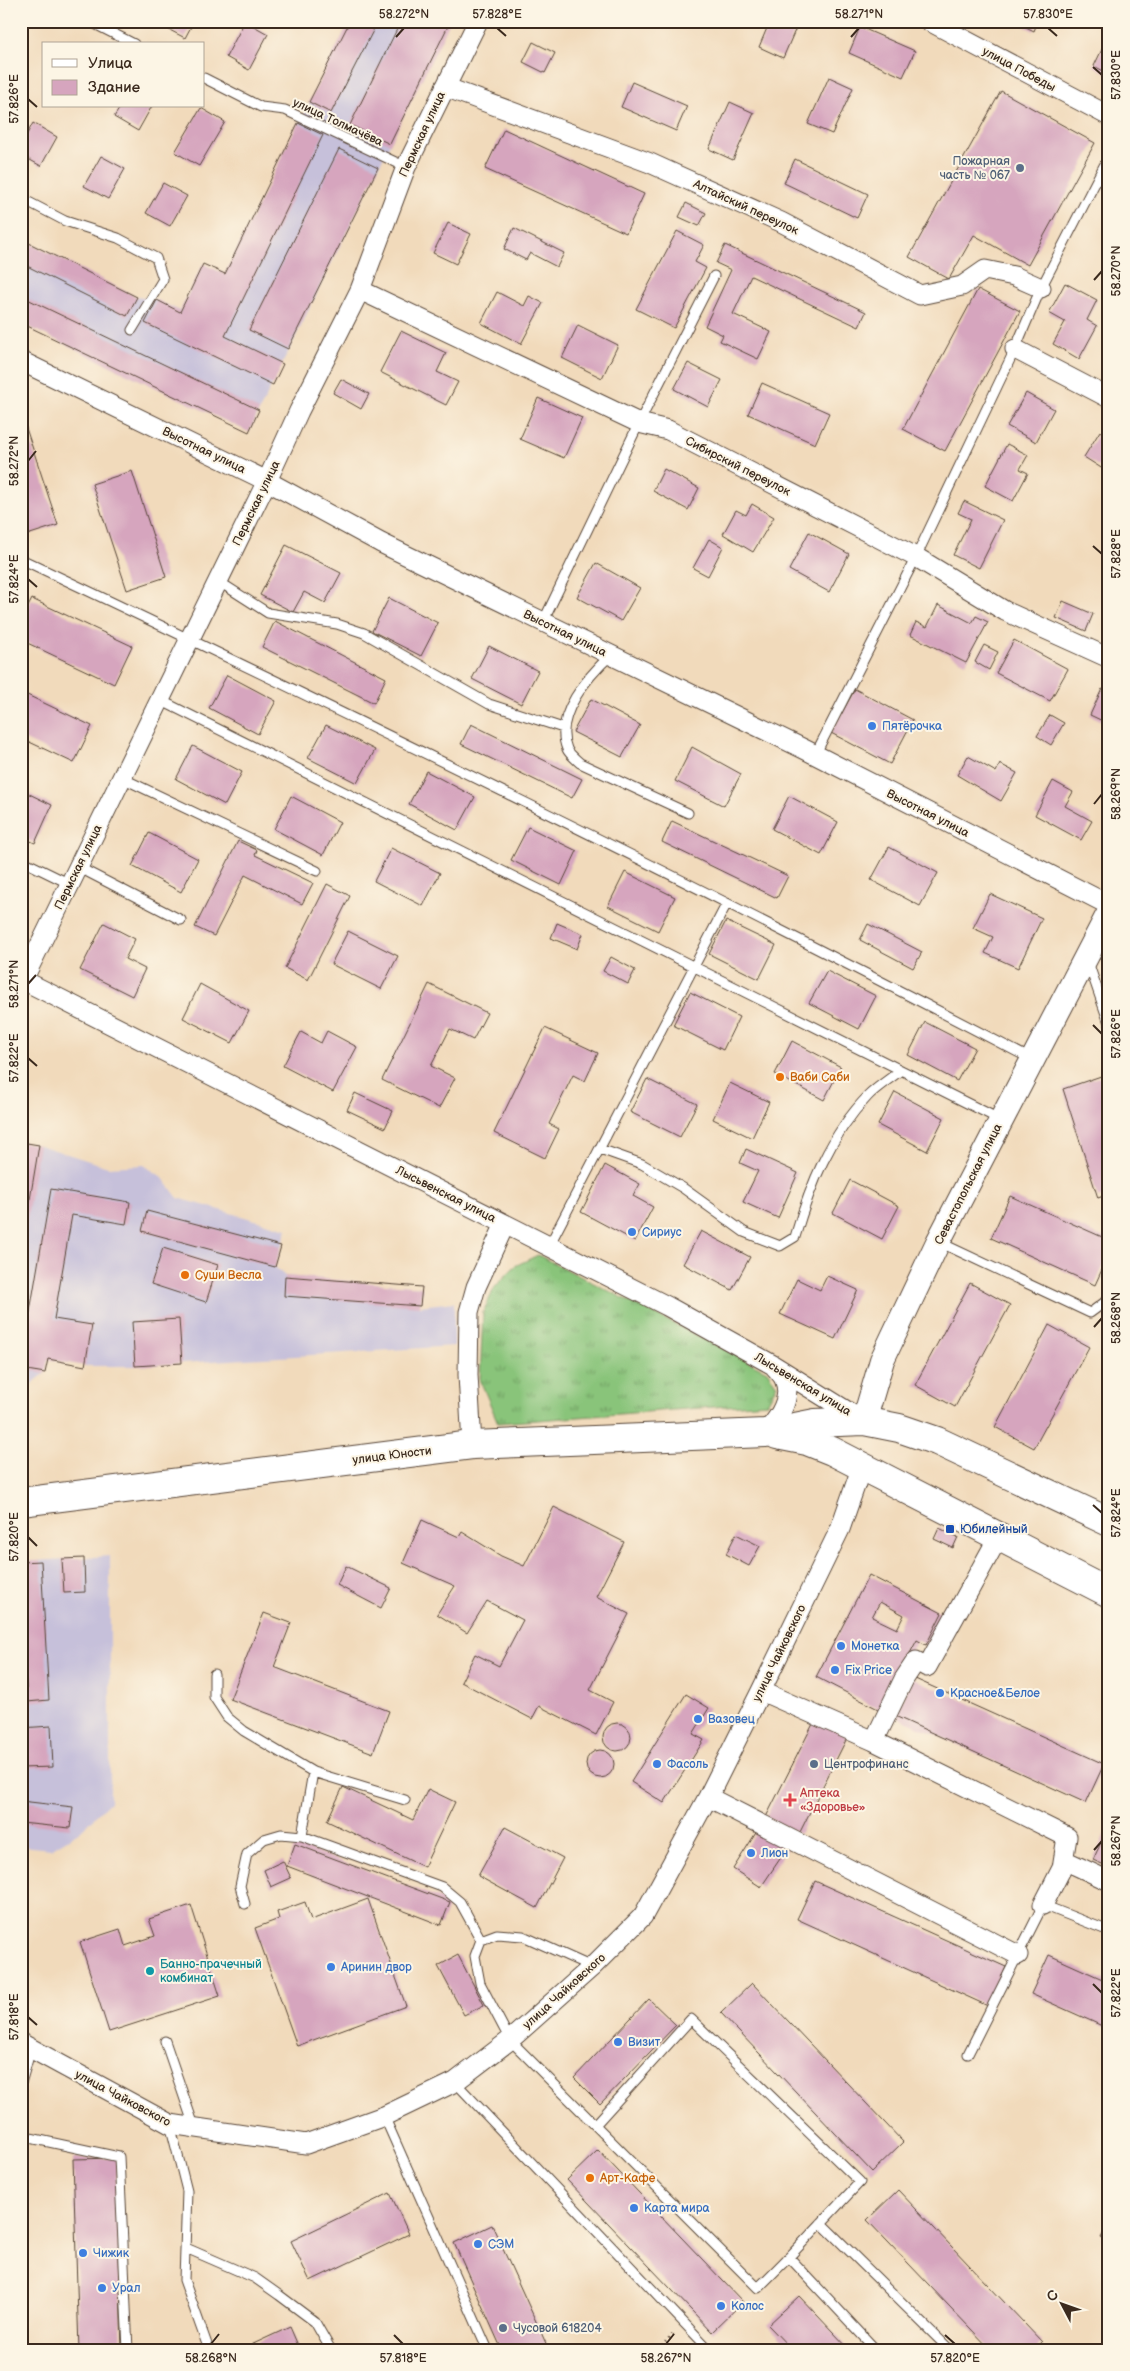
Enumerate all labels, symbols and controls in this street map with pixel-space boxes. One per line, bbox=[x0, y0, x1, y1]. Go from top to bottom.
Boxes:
text: 58.272°N bbox=[379, 7, 429, 22]
text: 57.828°E bbox=[472, 7, 522, 22]
text: 58.271°N bbox=[835, 7, 883, 22]
text: 57.830°E bbox=[1023, 7, 1073, 22]
legend bbox=[42, 42, 205, 108]
street label: улица Победы bbox=[980, 44, 1058, 95]
text: 57.830°E bbox=[1109, 50, 1124, 100]
text: Улица bbox=[88, 54, 133, 73]
text: 57.826°E bbox=[7, 74, 22, 124]
text: Здание bbox=[88, 78, 140, 97]
street label: Пермская улица bbox=[396, 89, 449, 179]
street label: улица Толмачёва bbox=[290, 95, 385, 150]
place label: Пожарная часть № 067 bbox=[940, 154, 1010, 183]
marker: Пожарная часть № 067 bbox=[1014, 162, 1026, 174]
street label: Алтайский переулок bbox=[690, 176, 801, 239]
text: 58.270°N bbox=[1109, 246, 1124, 296]
street label: Высотная улица bbox=[160, 424, 248, 477]
street label: Сибирский переулок bbox=[683, 433, 793, 500]
text: 58.272°N bbox=[7, 436, 22, 486]
street label: Пермская улица bbox=[229, 458, 283, 548]
text: 57.828°E bbox=[1109, 529, 1124, 579]
text: 57.824°E bbox=[7, 554, 22, 604]
street label: Высотная улица bbox=[521, 607, 609, 660]
place label: Пятёрочка bbox=[882, 719, 942, 734]
marker: Пятёрочка bbox=[866, 720, 878, 732]
text: 58.269°N bbox=[1109, 768, 1124, 820]
street label: Высотная улица bbox=[884, 786, 972, 841]
street label: Пермская улица bbox=[51, 822, 105, 912]
text: 58.271°N bbox=[7, 960, 22, 1008]
text: 57.826°E bbox=[1109, 1009, 1124, 1059]
text: 57.822°E bbox=[7, 1033, 22, 1083]
place label: Ваби Саби bbox=[790, 1070, 850, 1085]
marker: Ваби Саби bbox=[774, 1071, 786, 1083]
street label: Севастопольская улица bbox=[931, 1121, 1005, 1247]
street label: Лысьвенская улица bbox=[392, 1162, 498, 1226]
place label: Сириус bbox=[642, 1225, 682, 1240]
marker: Сириус bbox=[626, 1226, 638, 1238]
place label: Суши Весла bbox=[195, 1268, 262, 1283]
marker: Суши Весла bbox=[179, 1269, 191, 1281]
text: 58.268°N bbox=[1109, 1292, 1124, 1344]
street label: Лысьвенская улица bbox=[751, 1349, 854, 1419]
street label: улица Юности bbox=[352, 1443, 432, 1468]
text: 57.824°E bbox=[1109, 1488, 1124, 1538]
text: 57.820°E bbox=[7, 1512, 22, 1562]
place label: Юбилейный bbox=[960, 1522, 1028, 1537]
marker: Юбилейный bbox=[944, 1523, 956, 1535]
street label: улица Чайковского bbox=[749, 1602, 809, 1704]
place label: Монетка bbox=[851, 1639, 900, 1654]
marker: Монетка bbox=[835, 1640, 847, 1652]
place label: Fix Price bbox=[845, 1663, 892, 1678]
marker: Fix Price bbox=[829, 1664, 841, 1676]
place label: Красное&Белое bbox=[950, 1686, 1040, 1701]
marker: Красное&Белое bbox=[934, 1687, 946, 1699]
place label: Вазовец bbox=[708, 1712, 755, 1727]
marker: Вазовец bbox=[692, 1713, 704, 1725]
place label: Фасоль bbox=[667, 1757, 708, 1772]
place label: Центрофинанс bbox=[824, 1757, 909, 1772]
marker: Фасоль bbox=[651, 1758, 663, 1770]
marker: Центрофинанс bbox=[808, 1758, 820, 1770]
place label: Аптека «Здоровье» bbox=[799, 1786, 866, 1815]
marker: Аптека «Здоровье» bbox=[784, 1794, 796, 1806]
text: 58.267°N bbox=[1109, 1815, 1124, 1867]
place label: Лион bbox=[760, 1846, 788, 1861]
marker: Лион bbox=[745, 1847, 757, 1859]
street label: улица Чайковского bbox=[520, 1950, 609, 2032]
place label: Банно-прачечный комбинат bbox=[160, 1957, 262, 1986]
place label: Аринин двор bbox=[340, 1960, 412, 1975]
marker: Аринин двор bbox=[325, 1961, 337, 1973]
marker: Банно-прачечный комбинат bbox=[144, 1965, 156, 1977]
text: 57.822°E bbox=[1109, 1968, 1124, 2018]
text: 57.818°E bbox=[7, 1993, 22, 2041]
place label: Визит bbox=[628, 2035, 661, 2050]
marker: Визит bbox=[612, 2036, 624, 2048]
street label: улица Чайковского bbox=[72, 2067, 173, 2130]
place label: Арт-Кафе bbox=[599, 2171, 656, 2186]
marker: Арт-Кафе bbox=[584, 2172, 596, 2184]
place label: Карта мира bbox=[644, 2201, 710, 2216]
marker: Карта мира bbox=[628, 2202, 640, 2214]
place label: СЭМ bbox=[488, 2237, 514, 2252]
marker: СЭМ bbox=[472, 2238, 484, 2250]
place label: Чижик bbox=[93, 2246, 130, 2261]
marker: Чижик bbox=[77, 2247, 89, 2259]
north arrow bbox=[1038, 2278, 1088, 2328]
place label: Урал bbox=[112, 2281, 141, 2296]
marker: Урал bbox=[96, 2282, 108, 2294]
text: С bbox=[1043, 2286, 1062, 2305]
place label: Колос bbox=[731, 2299, 764, 2314]
marker: Колос bbox=[715, 2300, 727, 2312]
place label: Чусовой 618204 bbox=[513, 2321, 602, 2336]
marker: Чусовой 618204 bbox=[497, 2322, 509, 2334]
text: 58.268°N bbox=[185, 2351, 237, 2366]
text: 57.818°E bbox=[379, 2351, 427, 2366]
text: 58.267°N bbox=[640, 2351, 692, 2366]
text: 57.820°E bbox=[930, 2351, 980, 2366]

